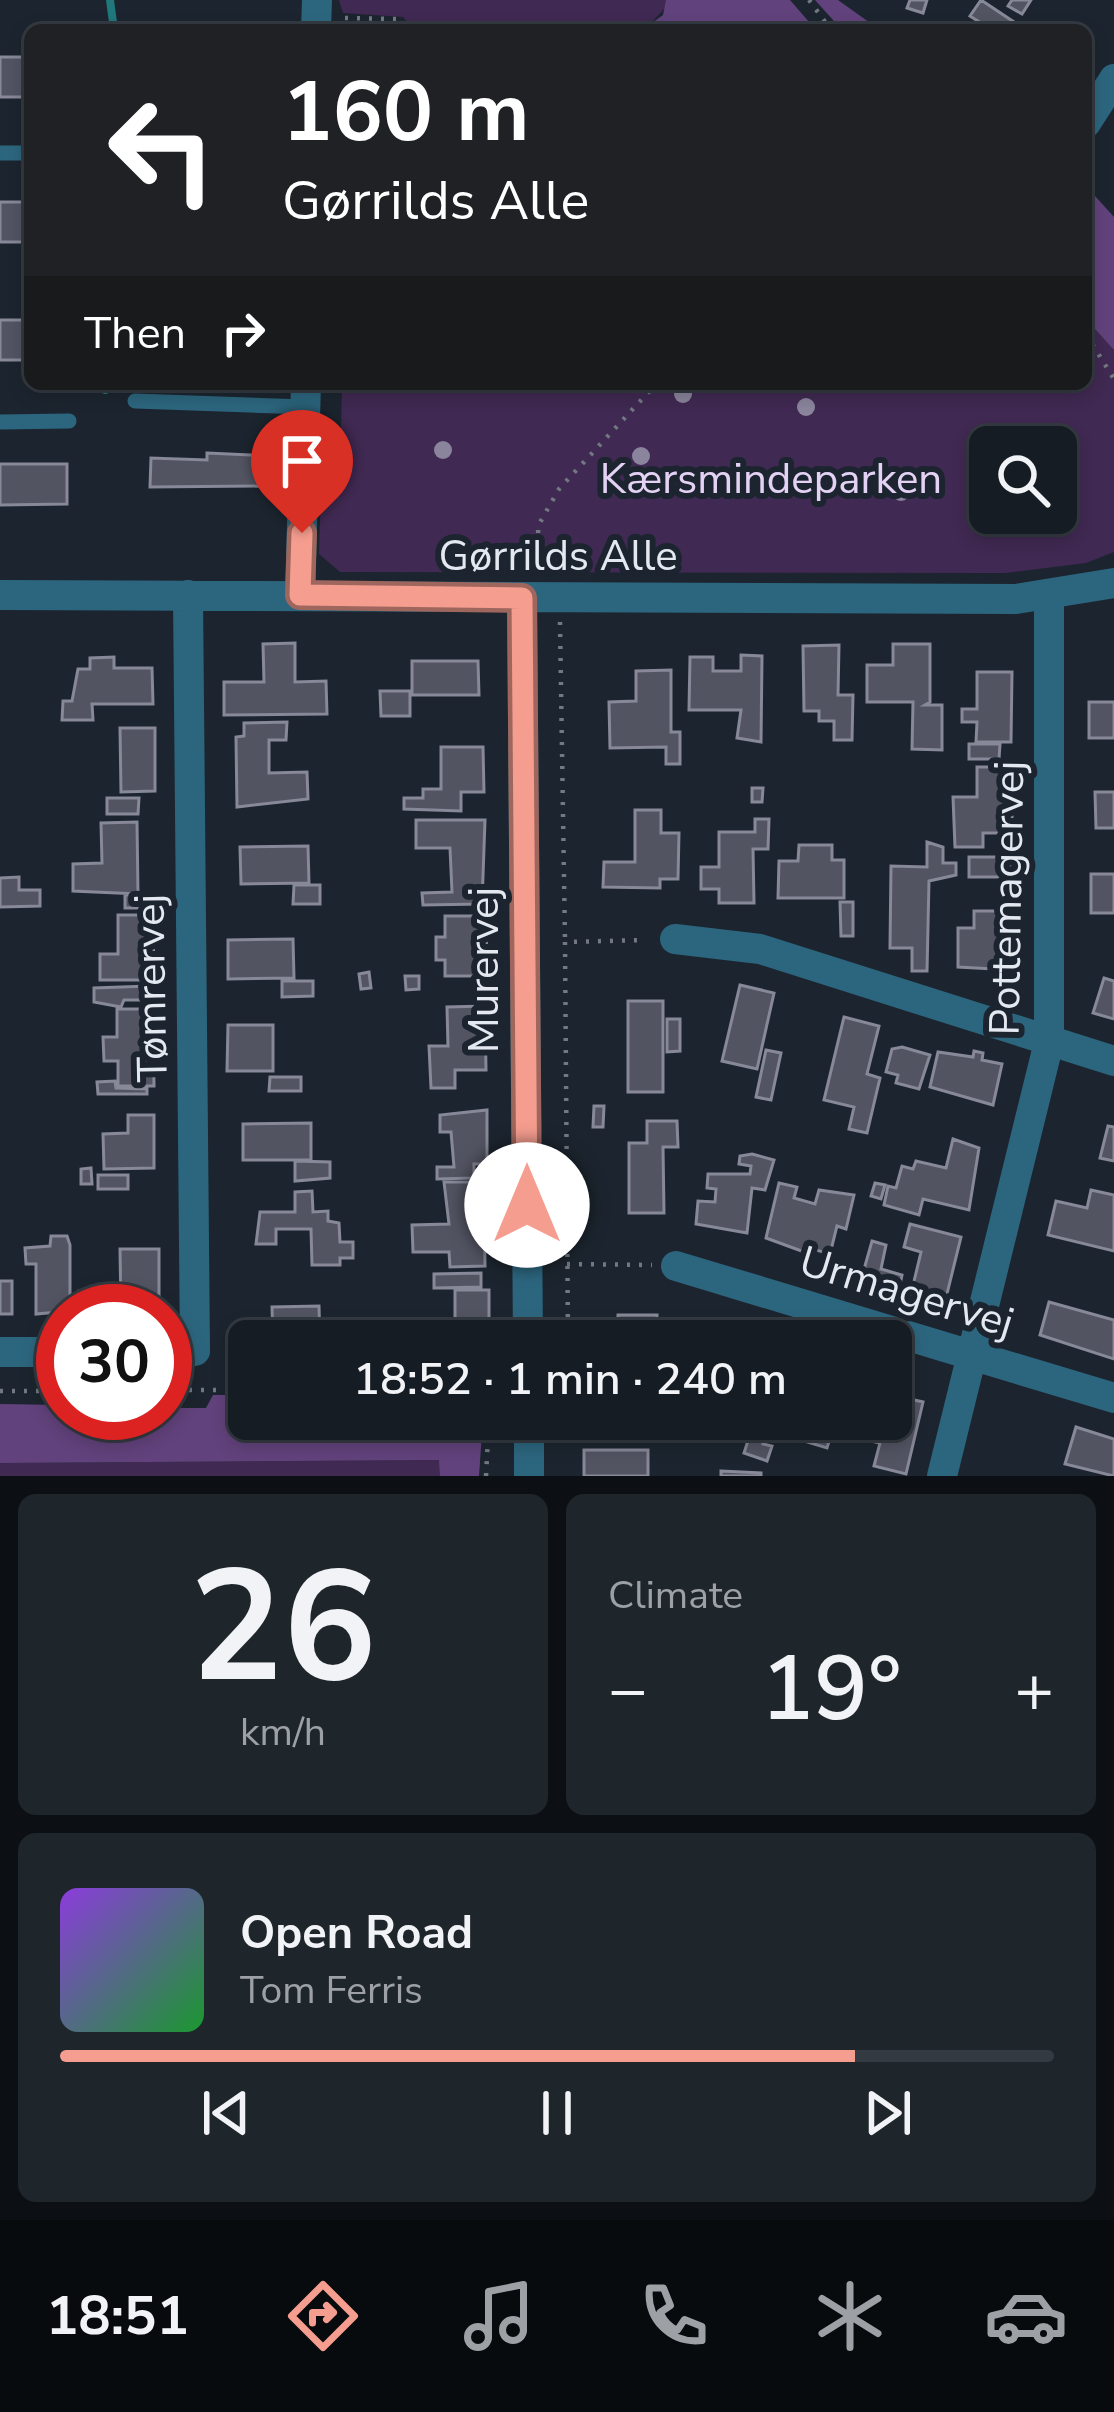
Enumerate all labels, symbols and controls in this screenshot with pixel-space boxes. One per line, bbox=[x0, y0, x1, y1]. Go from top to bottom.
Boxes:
text: 160 m bbox=[282, 55, 530, 170]
icon: left bbox=[84, 72, 240, 228]
text: Gørrilds Alle bbox=[282, 164, 589, 238]
icon: right bbox=[210, 300, 276, 366]
text: Then bbox=[84, 303, 186, 364]
pin bbox=[251, 410, 353, 533]
map controls bbox=[969, 426, 1077, 534]
button: search bbox=[969, 426, 1077, 534]
icon: arrive bbox=[269, 428, 335, 494]
park label: Kærsmindeparken bbox=[600, 451, 942, 508]
street label: Gørrilds Alle bbox=[439, 528, 677, 585]
street label: Pottemagervej bbox=[977, 760, 1038, 1036]
street label: Murervej bbox=[456, 887, 513, 1053]
street label: Tømrervej bbox=[121, 893, 182, 1083]
position arrow bbox=[464, 1142, 590, 1268]
street label: Urmagervej bbox=[793, 1233, 1020, 1352]
speed limit sign: 30 bbox=[36, 1284, 192, 1440]
text: 18:52 · 1 min · 240 m bbox=[353, 1349, 787, 1410]
text: 26 bbox=[189, 1521, 377, 1734]
text: Climate bbox=[608, 1569, 743, 1622]
text: 19° bbox=[760, 1628, 902, 1751]
text: − bbox=[608, 1645, 648, 1735]
text: + bbox=[1014, 1645, 1054, 1735]
text: km/h bbox=[240, 1706, 326, 1759]
text: Open Road bbox=[240, 1903, 473, 1964]
text: Tom Ferris bbox=[240, 1964, 423, 2017]
icon: previous bbox=[193, 2080, 259, 2146]
icon: pause bbox=[524, 2080, 590, 2146]
icon: next bbox=[855, 2080, 921, 2146]
icon: directions bbox=[281, 2274, 365, 2358]
icon: music bbox=[457, 2274, 541, 2358]
icon: phone bbox=[632, 2274, 716, 2358]
icon: climate bbox=[808, 2274, 892, 2358]
icon: car bbox=[984, 2274, 1068, 2358]
text: 18:51 bbox=[46, 2279, 189, 2353]

